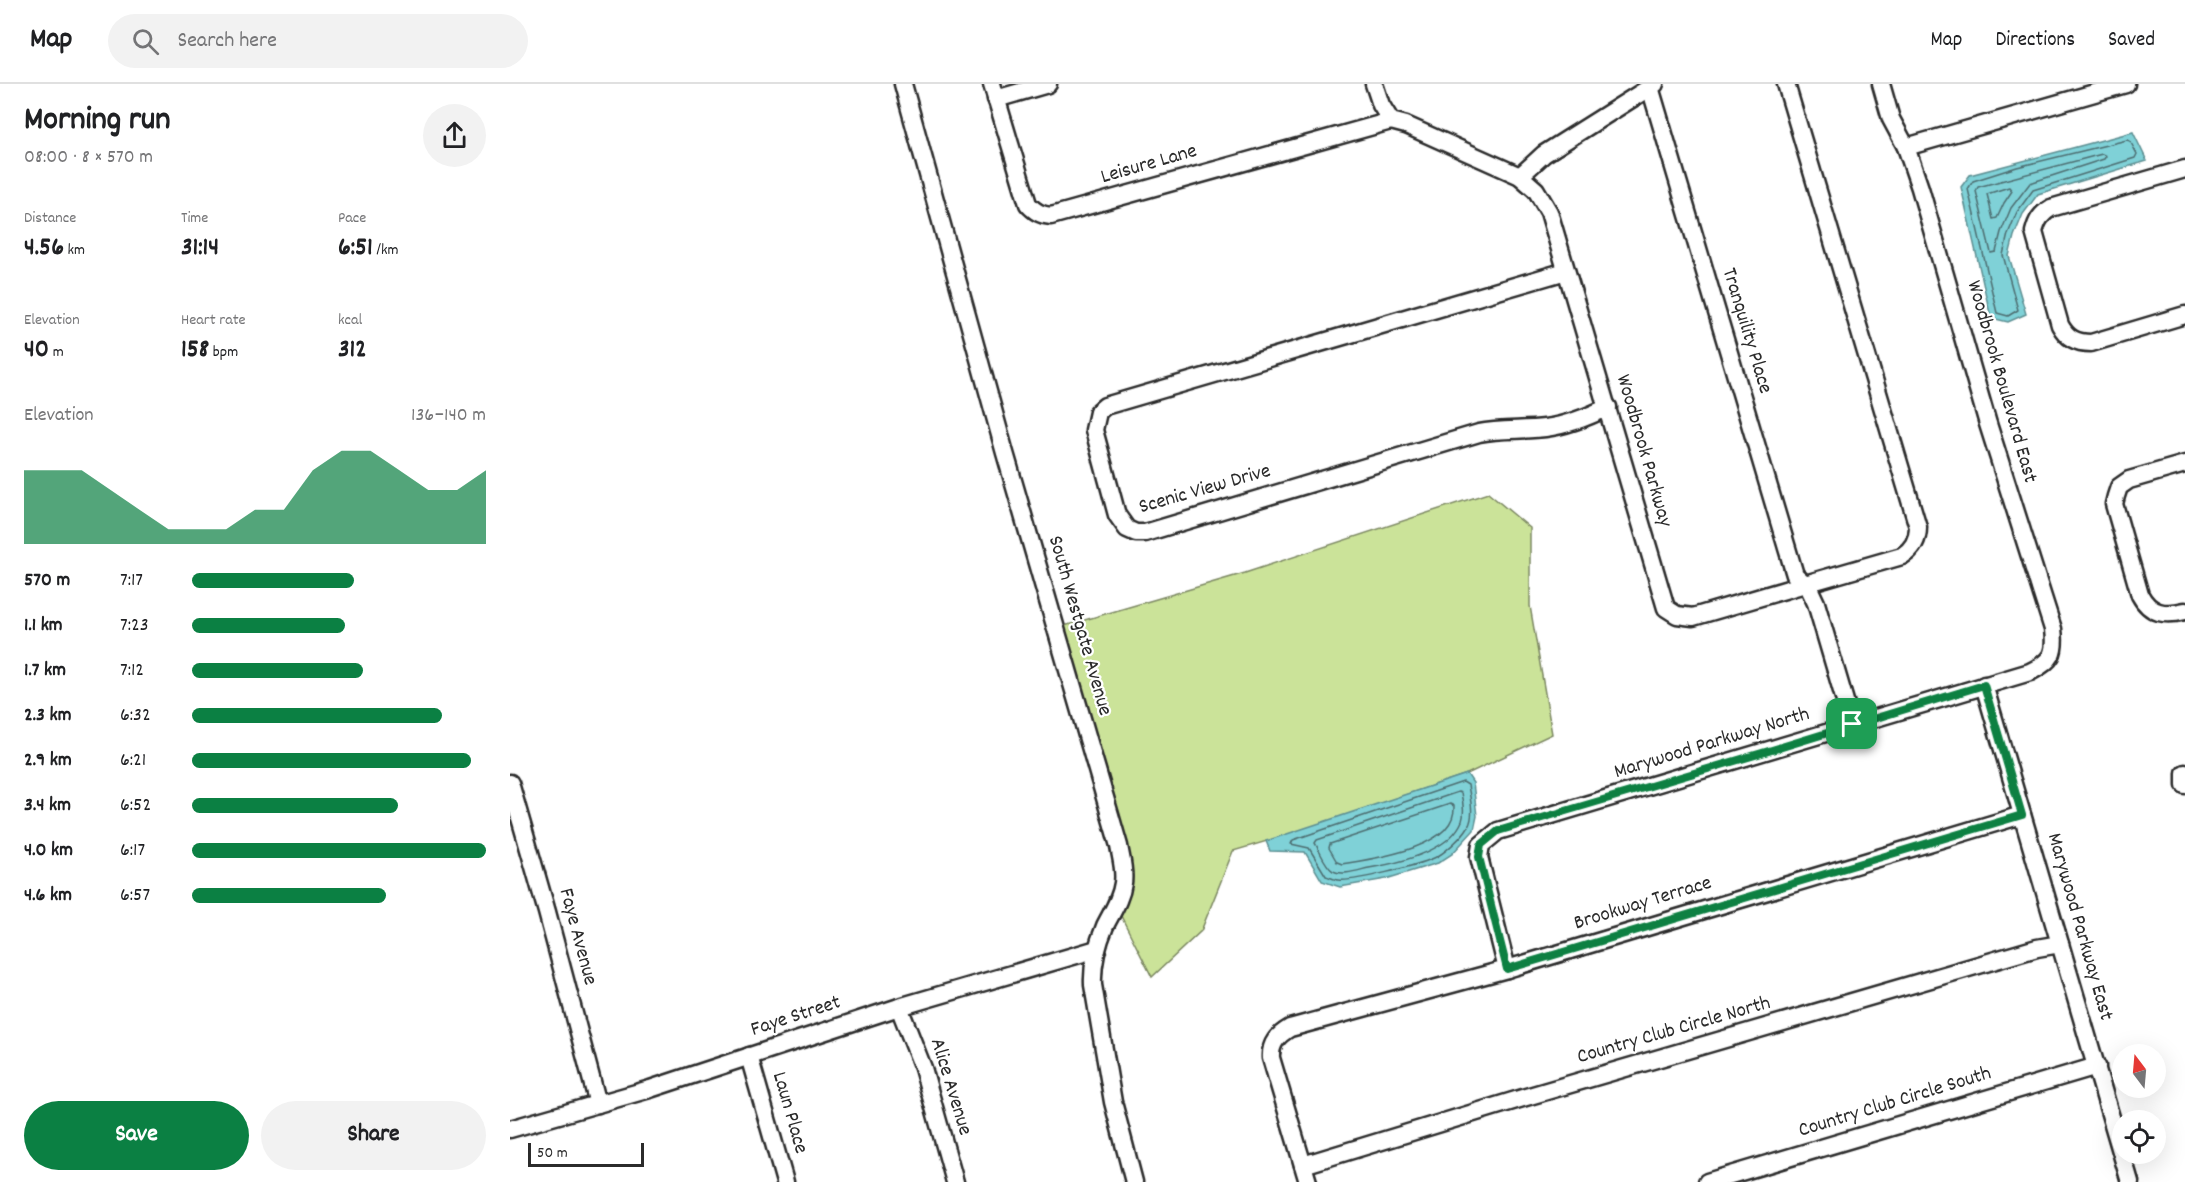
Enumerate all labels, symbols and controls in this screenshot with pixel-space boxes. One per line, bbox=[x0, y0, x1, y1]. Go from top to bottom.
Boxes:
search box bbox=[108, 14, 528, 68]
text: Map bbox=[30, 21, 72, 61]
icon: search bbox=[129, 25, 162, 58]
text: Search here bbox=[177, 26, 277, 57]
text: Map bbox=[1931, 26, 1962, 56]
text: Directions bbox=[1995, 26, 2075, 56]
text: Saved bbox=[2108, 26, 2155, 56]
text: Morning run bbox=[24, 98, 171, 145]
button: share bbox=[423, 104, 486, 167]
street label: Leisure Lane bbox=[1097, 137, 1201, 193]
text: 08:00 · 8 × 570 m bbox=[24, 144, 153, 172]
text: Distance bbox=[24, 207, 76, 230]
text: Time bbox=[181, 207, 208, 230]
text: Pace bbox=[338, 207, 366, 230]
text: 4.56 bbox=[24, 230, 64, 267]
text: 31:14 bbox=[181, 230, 219, 267]
text: 6:51 bbox=[338, 230, 373, 267]
text: km bbox=[64, 239, 85, 262]
text: /km bbox=[373, 239, 399, 262]
street label: Tranquility Place bbox=[1713, 264, 1779, 398]
street label: Woodbrook Boulevard East bbox=[1958, 277, 2044, 487]
text: Elevation bbox=[24, 309, 80, 332]
text: Heart rate bbox=[181, 309, 246, 332]
text: kcal bbox=[338, 309, 362, 332]
text: 40 bbox=[24, 332, 49, 369]
text: 158 bbox=[181, 332, 209, 369]
text: 312 bbox=[338, 332, 367, 369]
text: m bbox=[49, 341, 64, 364]
text: bpm bbox=[209, 341, 238, 364]
street label: Woodbrook Parkway bbox=[1607, 371, 1679, 531]
text: Elevation bbox=[24, 402, 94, 430]
text: 136–140 m bbox=[411, 402, 486, 430]
street label: Scenic View Drive bbox=[1136, 457, 1274, 523]
street label: South Westgate Avenue bbox=[1039, 532, 1119, 720]
text: 570 m bbox=[24, 567, 70, 595]
text: 7:17 bbox=[120, 567, 143, 595]
text: 1.1 km bbox=[24, 612, 63, 640]
text: 7:23 bbox=[120, 612, 149, 640]
text: 1.7 km bbox=[24, 657, 66, 685]
text: 7:12 bbox=[120, 657, 144, 685]
pin bbox=[1826, 698, 1877, 749]
street label: Marywood Parkway North bbox=[1611, 700, 1813, 788]
text: 2.3 km bbox=[24, 702, 71, 730]
text: 6:32 bbox=[120, 702, 151, 730]
icon: arrive bbox=[1835, 707, 1868, 740]
text: 2.9 km bbox=[24, 747, 72, 775]
text: 6:21 bbox=[120, 747, 146, 775]
text: 3.4 km bbox=[24, 792, 71, 820]
text: 6:52 bbox=[120, 792, 151, 820]
street label: Marywood Parkway East bbox=[2038, 830, 2120, 1024]
text: 4.0 km bbox=[24, 837, 73, 865]
text: 6:17 bbox=[120, 837, 145, 865]
street label: Brookway Terrace bbox=[1570, 869, 1716, 939]
text: 4.6 km bbox=[24, 882, 72, 910]
text: 6:57 bbox=[120, 882, 150, 910]
street label: Faye Avenue bbox=[550, 885, 604, 989]
street label: Faye Street bbox=[747, 988, 845, 1046]
street label: Country Club Circle North bbox=[1574, 989, 1774, 1073]
street label: Alice Avenue bbox=[921, 1035, 979, 1139]
north arrow bbox=[2112, 1044, 2166, 1098]
map controls bbox=[2112, 1044, 2166, 1164]
street label: Country Club Circle South bbox=[1795, 1059, 1995, 1147]
street label: Laun Place bbox=[763, 1068, 815, 1158]
button: Save bbox=[24, 1101, 249, 1170]
button: Share bbox=[261, 1101, 486, 1170]
button: locate bbox=[2112, 1110, 2166, 1164]
scale bar bbox=[528, 1140, 644, 1168]
text: 50 m bbox=[537, 1142, 568, 1165]

